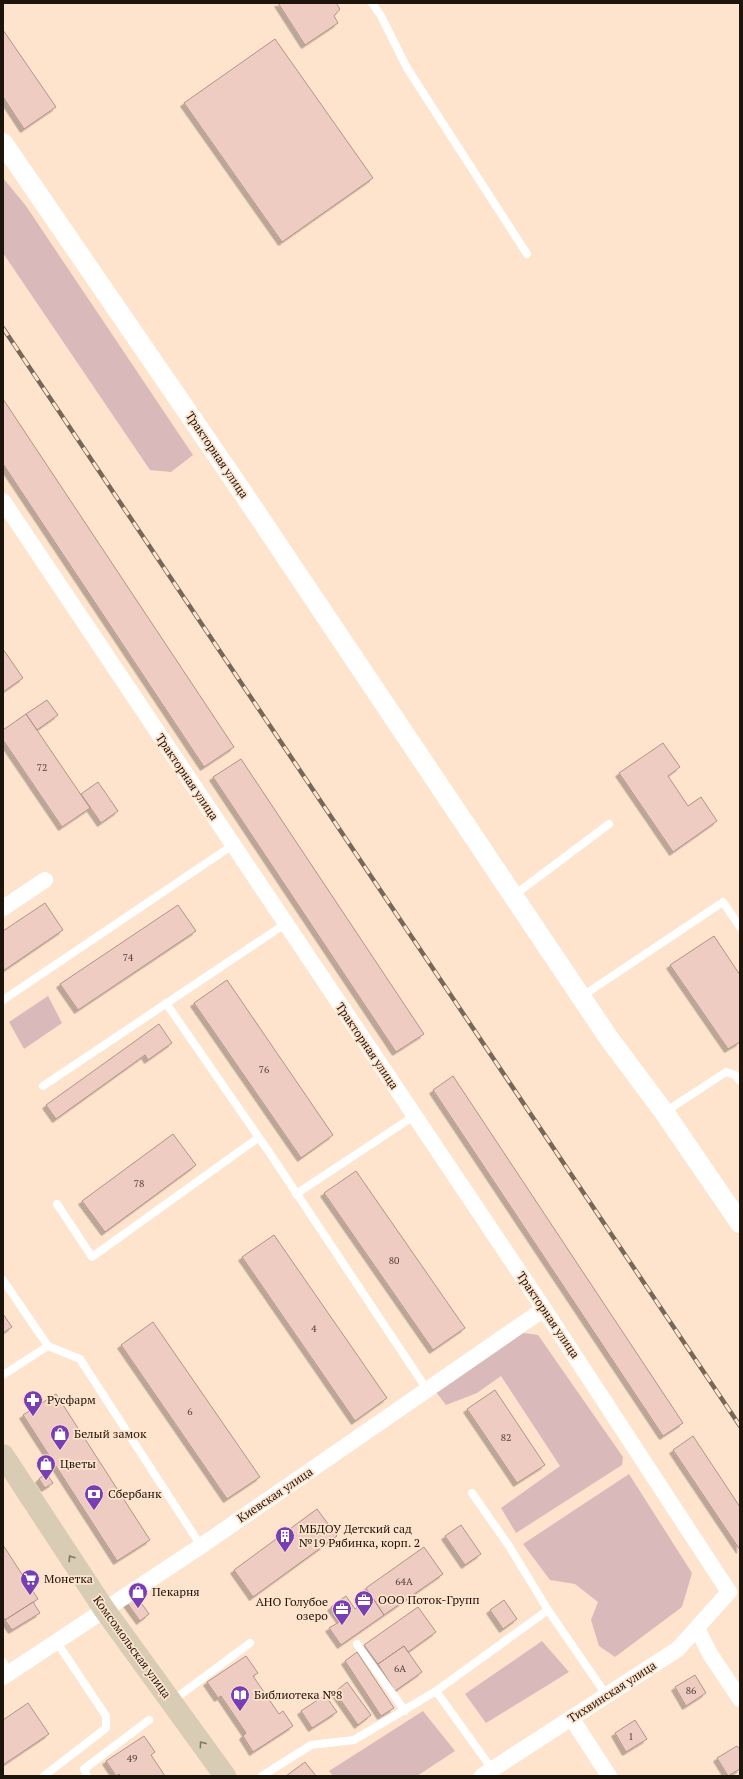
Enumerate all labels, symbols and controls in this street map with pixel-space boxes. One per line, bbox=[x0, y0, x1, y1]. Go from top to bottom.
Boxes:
street label: Тракторная улица bbox=[183, 408, 252, 501]
street label: Тракторная улица bbox=[153, 730, 222, 823]
house number: 72 bbox=[37, 761, 47, 774]
house number: 74 bbox=[123, 951, 134, 964]
street label: Тракторная улица bbox=[333, 999, 402, 1092]
house number: 76 bbox=[259, 1063, 270, 1076]
house number: 78 bbox=[134, 1177, 144, 1190]
house number: 80 bbox=[389, 1254, 399, 1267]
street label: Тракторная улица bbox=[514, 1268, 583, 1361]
house number: 4 bbox=[311, 1322, 317, 1335]
pharmacy icon: Русфарм bbox=[22, 1389, 44, 1417]
place label: Русфарм bbox=[47, 1392, 96, 1407]
house number: 6 bbox=[187, 1405, 193, 1418]
shop icon: Белый замок bbox=[49, 1423, 71, 1451]
place label: Белый замок bbox=[74, 1426, 147, 1441]
house number: 82 bbox=[501, 1431, 511, 1444]
shop icon: Цветы bbox=[35, 1453, 57, 1481]
place label: Цветы bbox=[60, 1456, 96, 1471]
street label: Киевская улица bbox=[234, 1464, 315, 1525]
bank icon: Сбербанк bbox=[83, 1483, 105, 1511]
place label: Сбербанк bbox=[108, 1486, 162, 1501]
place label: МБДОУ Детский сад №19 Рябинка, корп. 2 bbox=[299, 1521, 420, 1550]
building icon: МБДОУ Детский сад №19 Рябинка, корп. 2 bbox=[274, 1525, 296, 1553]
one-way arrow bbox=[68, 1555, 76, 1562]
supermarket icon: Монетка bbox=[19, 1568, 41, 1596]
place label: Монетка bbox=[44, 1571, 93, 1586]
house number: 64А bbox=[395, 1575, 413, 1588]
shop icon: Пекарня bbox=[127, 1581, 149, 1609]
place label: Пекарня bbox=[152, 1584, 200, 1599]
office icon: ООО Поток-Групп bbox=[353, 1589, 375, 1617]
place label: ООО Поток-Групп bbox=[378, 1592, 480, 1607]
street label: Комсомольская улица bbox=[90, 1593, 175, 1701]
place label: АНО Голубое озеро bbox=[256, 1594, 328, 1623]
office icon: АНО Голубое озеро bbox=[331, 1598, 353, 1626]
street label: Тихвинская улица bbox=[565, 1657, 659, 1726]
house number: 6А bbox=[394, 1662, 406, 1675]
library icon: Библиотека №8 bbox=[229, 1684, 251, 1712]
house number: 86 bbox=[686, 1684, 697, 1697]
place label: Библиотека №8 bbox=[254, 1687, 342, 1702]
house number: 1 bbox=[628, 1730, 634, 1743]
one-way arrow bbox=[200, 1742, 207, 1749]
house number: 49 bbox=[127, 1752, 137, 1765]

